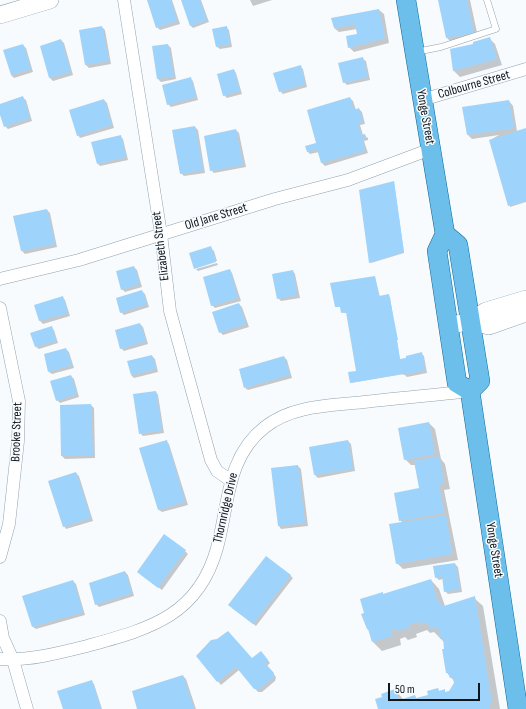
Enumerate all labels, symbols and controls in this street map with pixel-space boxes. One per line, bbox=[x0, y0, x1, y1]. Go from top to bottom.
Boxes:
street label: Colbourne Street bbox=[436, 67, 512, 103]
street label: Yonge Street bbox=[412, 88, 438, 146]
street label: Old Jane Street bbox=[183, 200, 249, 234]
street label: Elizabeth Street bbox=[149, 210, 173, 282]
street label: Brooke Street bbox=[8, 402, 26, 462]
street label: Thornridge Drive bbox=[210, 471, 242, 545]
street label: Yonge Street bbox=[482, 521, 506, 579]
scale bar bbox=[390, 675, 482, 701]
text: 50 m bbox=[395, 682, 415, 697]

